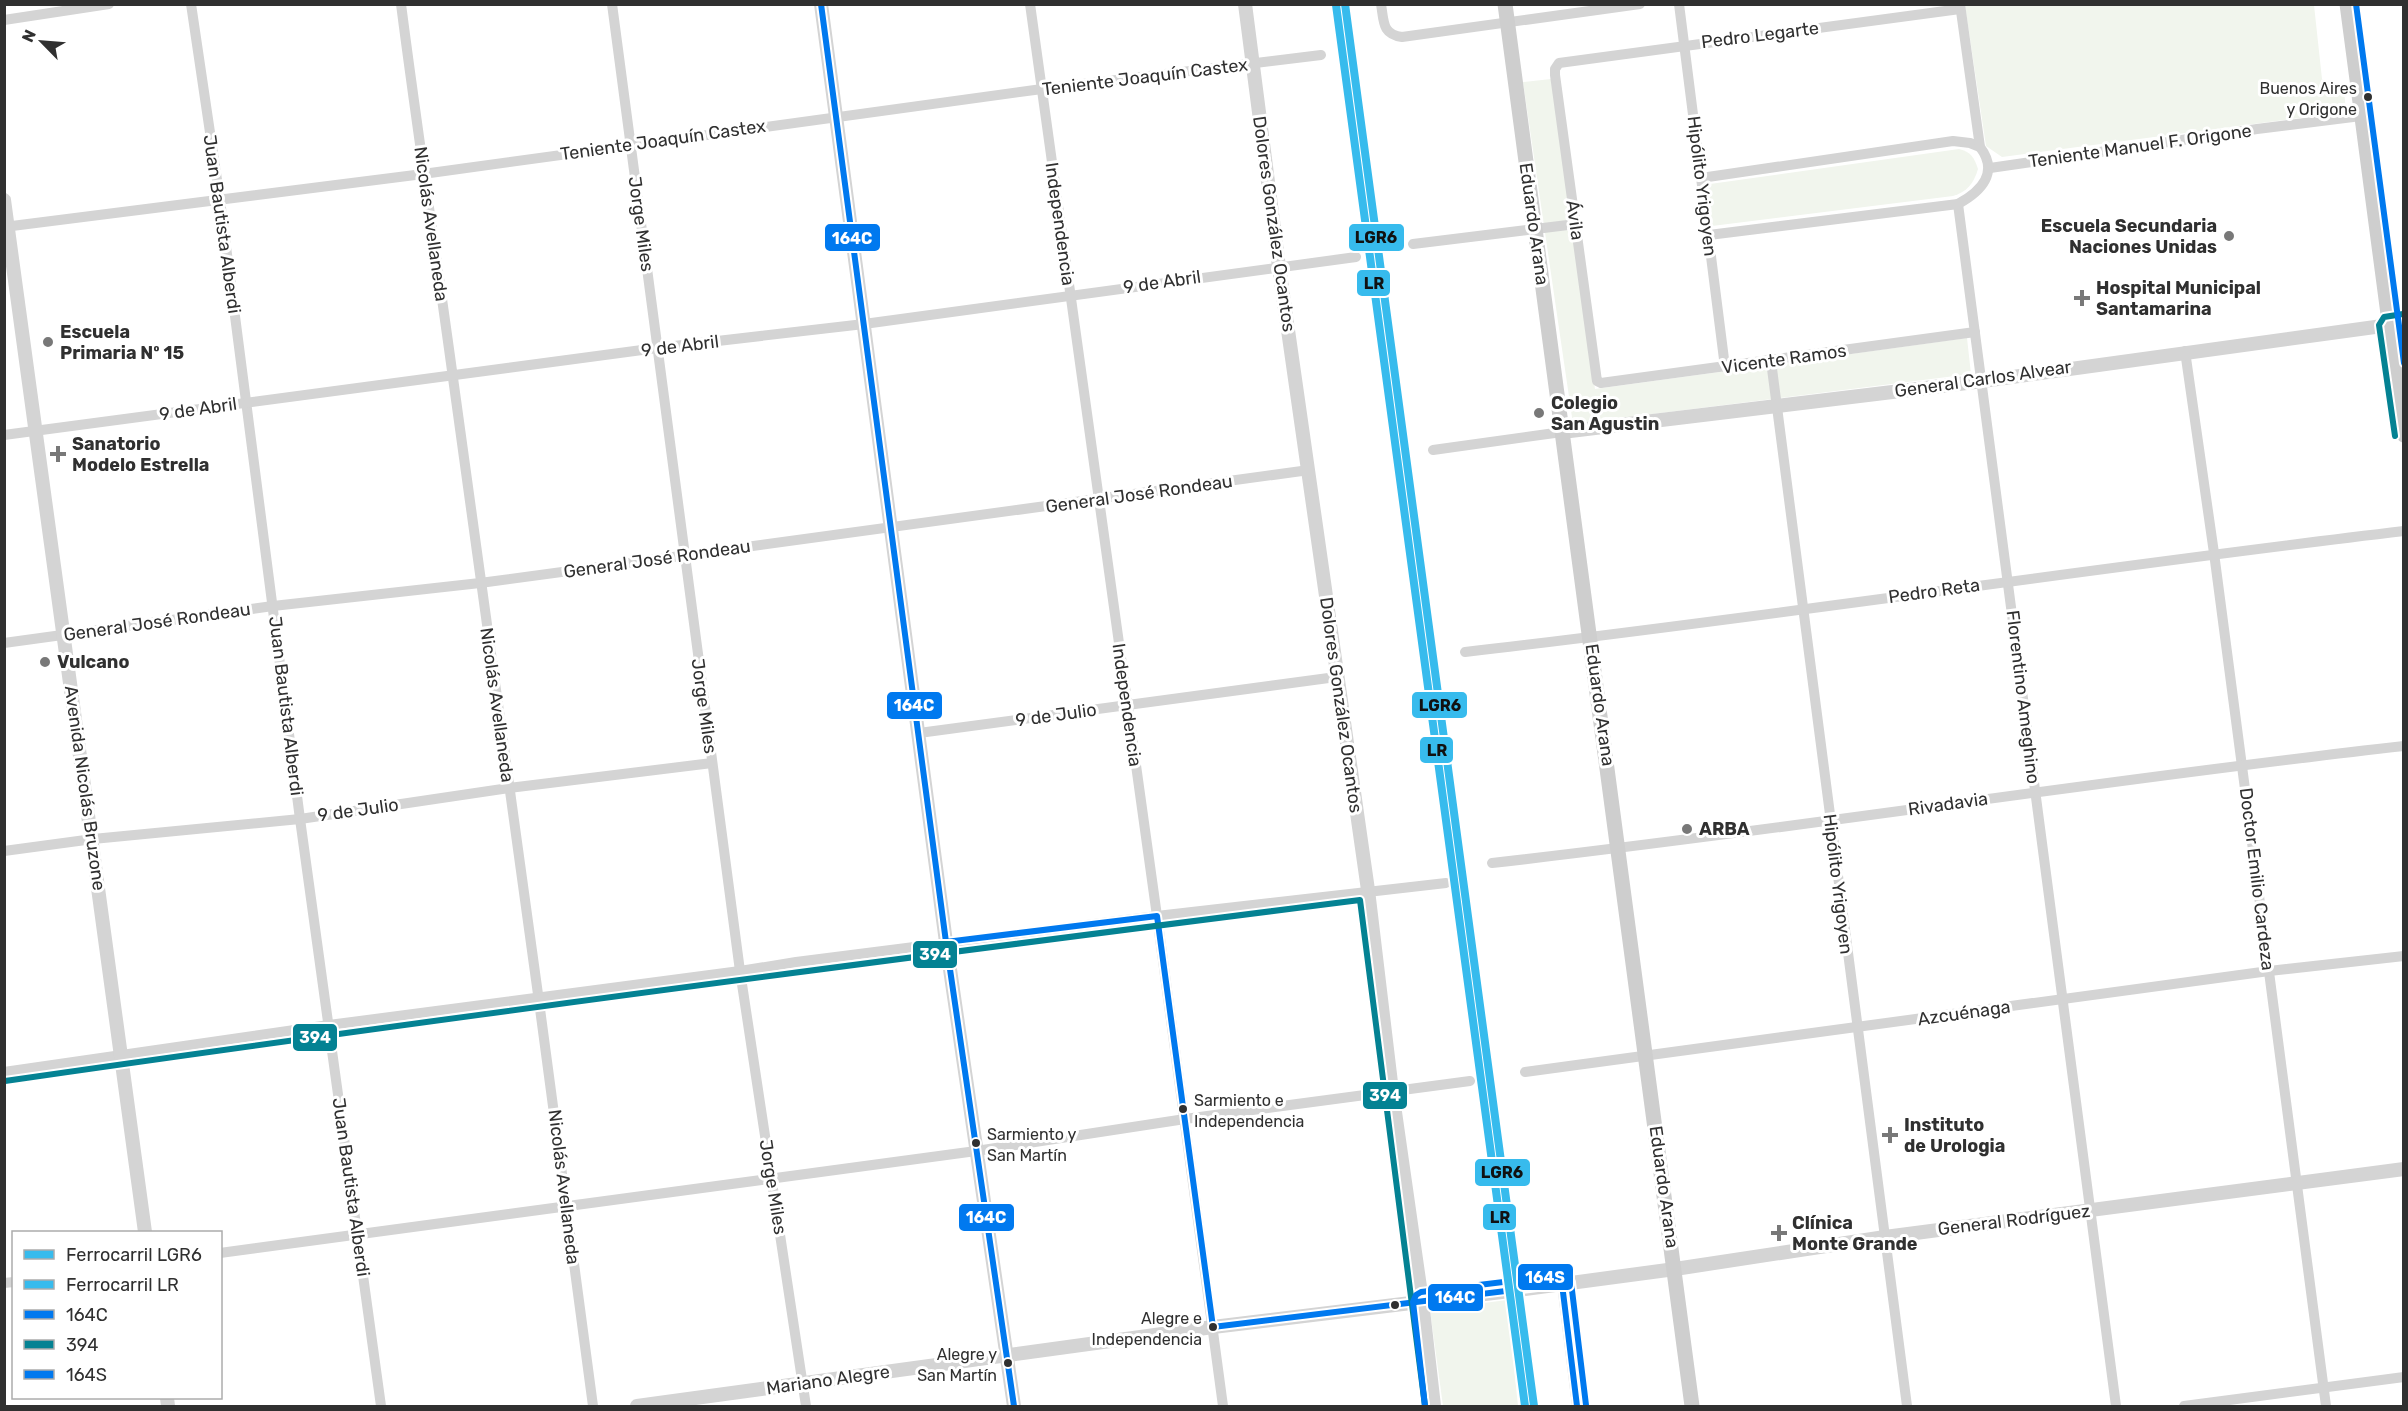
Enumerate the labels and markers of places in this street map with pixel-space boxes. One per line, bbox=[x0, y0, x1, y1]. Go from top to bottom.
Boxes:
place label: Buenos Aires y Origone bbox=[2260, 79, 2357, 119]
marker: Buenos Aires y Origone bbox=[2362, 91, 2374, 103]
place label: Escuela Secundaria Naciones Unidas bbox=[2041, 215, 2217, 258]
marker: Escuela Secundaria Naciones Unidas bbox=[2222, 229, 2236, 243]
place label: Hospital Municipal Santamarina bbox=[2096, 277, 2261, 320]
marker: Hospital Municipal Santamarina bbox=[2073, 289, 2091, 307]
place label: Escuela Primaria Nº 15 bbox=[60, 321, 184, 364]
marker: Escuela Primaria Nº 15 bbox=[41, 335, 55, 349]
place label: Colegio San Agustin bbox=[1551, 392, 1659, 435]
marker: Colegio San Agustin bbox=[1532, 406, 1546, 420]
place label: Sanatorio Modelo Estrella bbox=[72, 433, 209, 476]
marker: Sanatorio Modelo Estrella bbox=[49, 445, 67, 463]
place label: Vulcano bbox=[57, 651, 129, 673]
marker: Vulcano bbox=[38, 655, 52, 669]
place label: ARBA bbox=[1699, 818, 1750, 840]
marker: ARBA bbox=[1680, 822, 1694, 836]
place label: Sarmiento e Independencia bbox=[1194, 1091, 1304, 1131]
marker: Sarmiento e Independencia bbox=[1177, 1103, 1189, 1115]
place label: Instituto de Urologia bbox=[1904, 1114, 2005, 1157]
place label: Sarmiento y San Martín bbox=[987, 1125, 1076, 1165]
marker: Instituto de Urologia bbox=[1881, 1126, 1899, 1144]
marker: Sarmiento y San Martín bbox=[970, 1137, 982, 1149]
place label: Clínica Monte Grande bbox=[1792, 1212, 1918, 1255]
marker: Clínica Monte Grande bbox=[1770, 1224, 1788, 1242]
unlabelled marker bbox=[1389, 1299, 1401, 1311]
place label: Alegre e Independencia bbox=[1092, 1309, 1202, 1349]
marker: Alegre e Independencia bbox=[1207, 1321, 1219, 1333]
place label: Alegre y San Martín bbox=[917, 1345, 997, 1385]
marker: Alegre y San Martín bbox=[1002, 1357, 1014, 1369]

